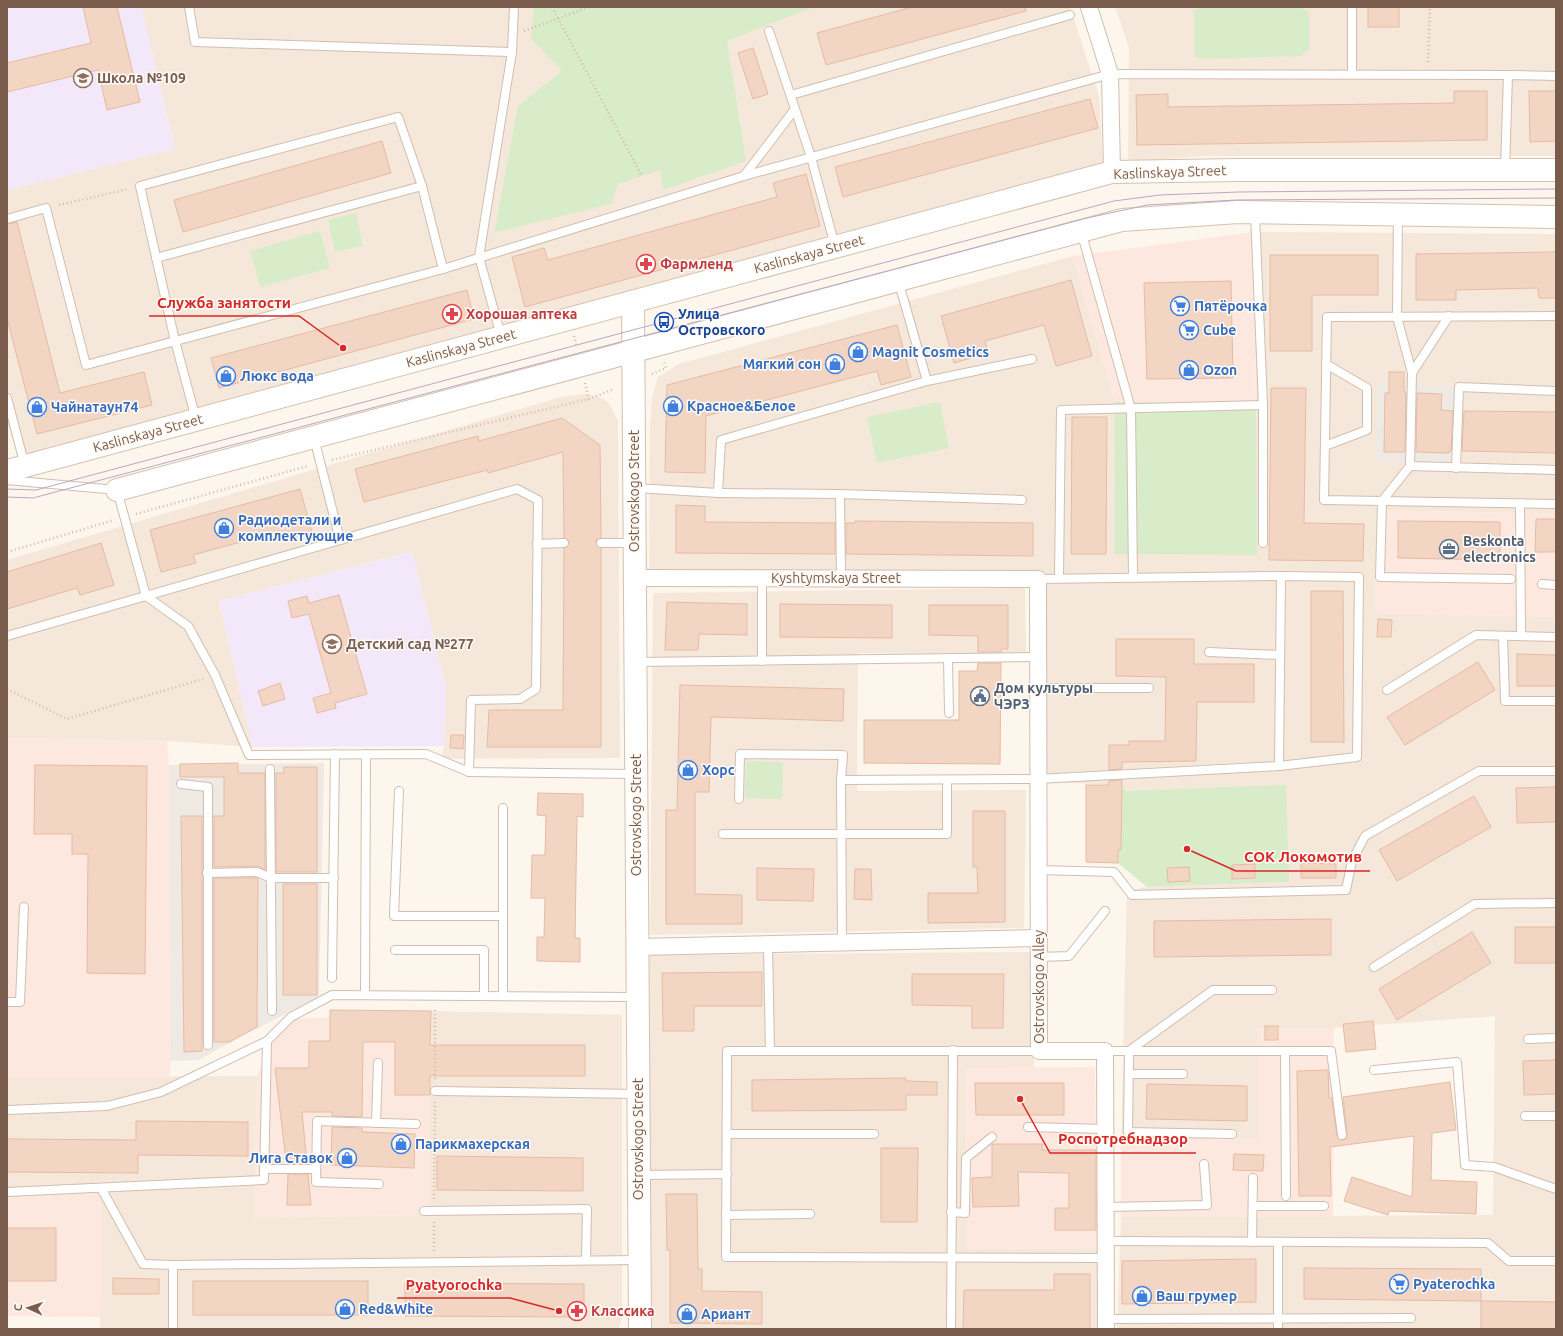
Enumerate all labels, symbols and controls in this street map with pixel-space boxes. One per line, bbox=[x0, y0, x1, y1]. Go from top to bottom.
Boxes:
school or university icon: Школа №109 bbox=[72, 67, 94, 89]
place label: Школа №109 bbox=[97, 70, 186, 86]
street label: Kaslinskaya Street bbox=[1113, 162, 1227, 182]
street label: Kaslinskaya Street bbox=[752, 231, 866, 276]
pharmacy icon: Фармленд bbox=[635, 253, 657, 275]
place label: Фармленд bbox=[660, 256, 733, 272]
callout: Служба занятости bbox=[149, 289, 299, 316]
text: Служба занятости bbox=[157, 294, 291, 311]
supermarket icon: Пятёрочка bbox=[1169, 295, 1191, 317]
place label: Пятёрочка bbox=[1194, 298, 1267, 314]
pharmacy icon: Хорошая аптека bbox=[441, 303, 463, 325]
place label: Хорошая аптека bbox=[466, 306, 577, 322]
place label: Улица Островского bbox=[678, 306, 765, 338]
bus stop icon: Улица Островского bbox=[653, 311, 675, 333]
supermarket icon: Cube bbox=[1178, 319, 1200, 341]
place label: Cube bbox=[1203, 322, 1236, 338]
street label: Kaslinskaya Street bbox=[404, 325, 518, 370]
shop icon: Magnit Cosmetics bbox=[847, 341, 869, 363]
place label: Magnit Cosmetics bbox=[872, 344, 990, 360]
shop icon: Мягкий сон bbox=[824, 353, 846, 375]
place label: Мягкий сон bbox=[743, 356, 821, 372]
shop icon: Ozon bbox=[1178, 359, 1200, 381]
place label: Ozon bbox=[1203, 362, 1237, 378]
shop icon: Люкс вода bbox=[215, 365, 237, 387]
place label: Люкс вода bbox=[240, 368, 314, 384]
shop icon: Красное&Белое bbox=[662, 395, 684, 417]
shop icon: Чайнатаун74 bbox=[26, 396, 48, 418]
place label: Красное&Белое bbox=[687, 398, 796, 414]
place label: Чайнатаун74 bbox=[51, 399, 139, 415]
street label: Kaslinskaya Street bbox=[91, 410, 205, 455]
street label: Ostrovskogo Street bbox=[626, 429, 642, 552]
place label: Радиодетали и комплектующие bbox=[238, 512, 353, 544]
shop icon: Радиодетали и комплектующие bbox=[213, 517, 235, 539]
place label: Beskonta electronics bbox=[1463, 533, 1536, 565]
office icon: Beskonta electronics bbox=[1438, 538, 1460, 560]
street label: Kyshtymskaya Street bbox=[771, 570, 902, 586]
school or university icon: Детский сад №277 bbox=[321, 633, 343, 655]
place label: Детский сад №277 bbox=[346, 636, 474, 652]
place label: Дом культуры ЧЭРЗ bbox=[994, 680, 1093, 712]
public building icon: Дом культуры ЧЭРЗ bbox=[969, 685, 991, 707]
street label: Ostrovskogo Street bbox=[628, 753, 644, 876]
shop icon: Хорс bbox=[677, 759, 699, 781]
place label: Хорс bbox=[702, 762, 735, 778]
callout: СОК Локомотив bbox=[1236, 844, 1370, 871]
text: СОК Локомотив bbox=[1244, 848, 1362, 865]
street label: Ostrovskogo Alley bbox=[1031, 930, 1047, 1044]
street label: Ostrovskogo Street bbox=[630, 1077, 646, 1200]
callout: Роспотребнадзор bbox=[1050, 1126, 1196, 1153]
text: Роспотребнадзор bbox=[1058, 1130, 1188, 1147]
shop icon: Парикмахерская bbox=[390, 1133, 412, 1155]
place label: Парикмахерская bbox=[415, 1136, 530, 1152]
shop icon: Лига Ставок bbox=[336, 1147, 358, 1169]
place label: Лига Ставок bbox=[248, 1150, 333, 1166]
callout: Pyatyorochka bbox=[397, 1271, 510, 1298]
supermarket icon: Pyaterochka bbox=[1388, 1273, 1410, 1295]
text: Pyatyorochka bbox=[406, 1276, 502, 1293]
place label: Pyaterochka bbox=[1413, 1276, 1495, 1292]
shop icon: Ваш грумер bbox=[1131, 1285, 1153, 1307]
north arrow bbox=[8, 1288, 48, 1328]
place label: Ваш грумер bbox=[1156, 1288, 1237, 1304]
shop icon: Red&White bbox=[334, 1298, 356, 1320]
pharmacy icon: Классика bbox=[566, 1300, 588, 1322]
place label: Red&White bbox=[359, 1301, 433, 1317]
place label: Классика bbox=[591, 1303, 655, 1319]
shop icon: Ариант bbox=[676, 1303, 698, 1325]
text: С bbox=[12, 1304, 24, 1311]
place label: Ариант bbox=[701, 1306, 751, 1322]

